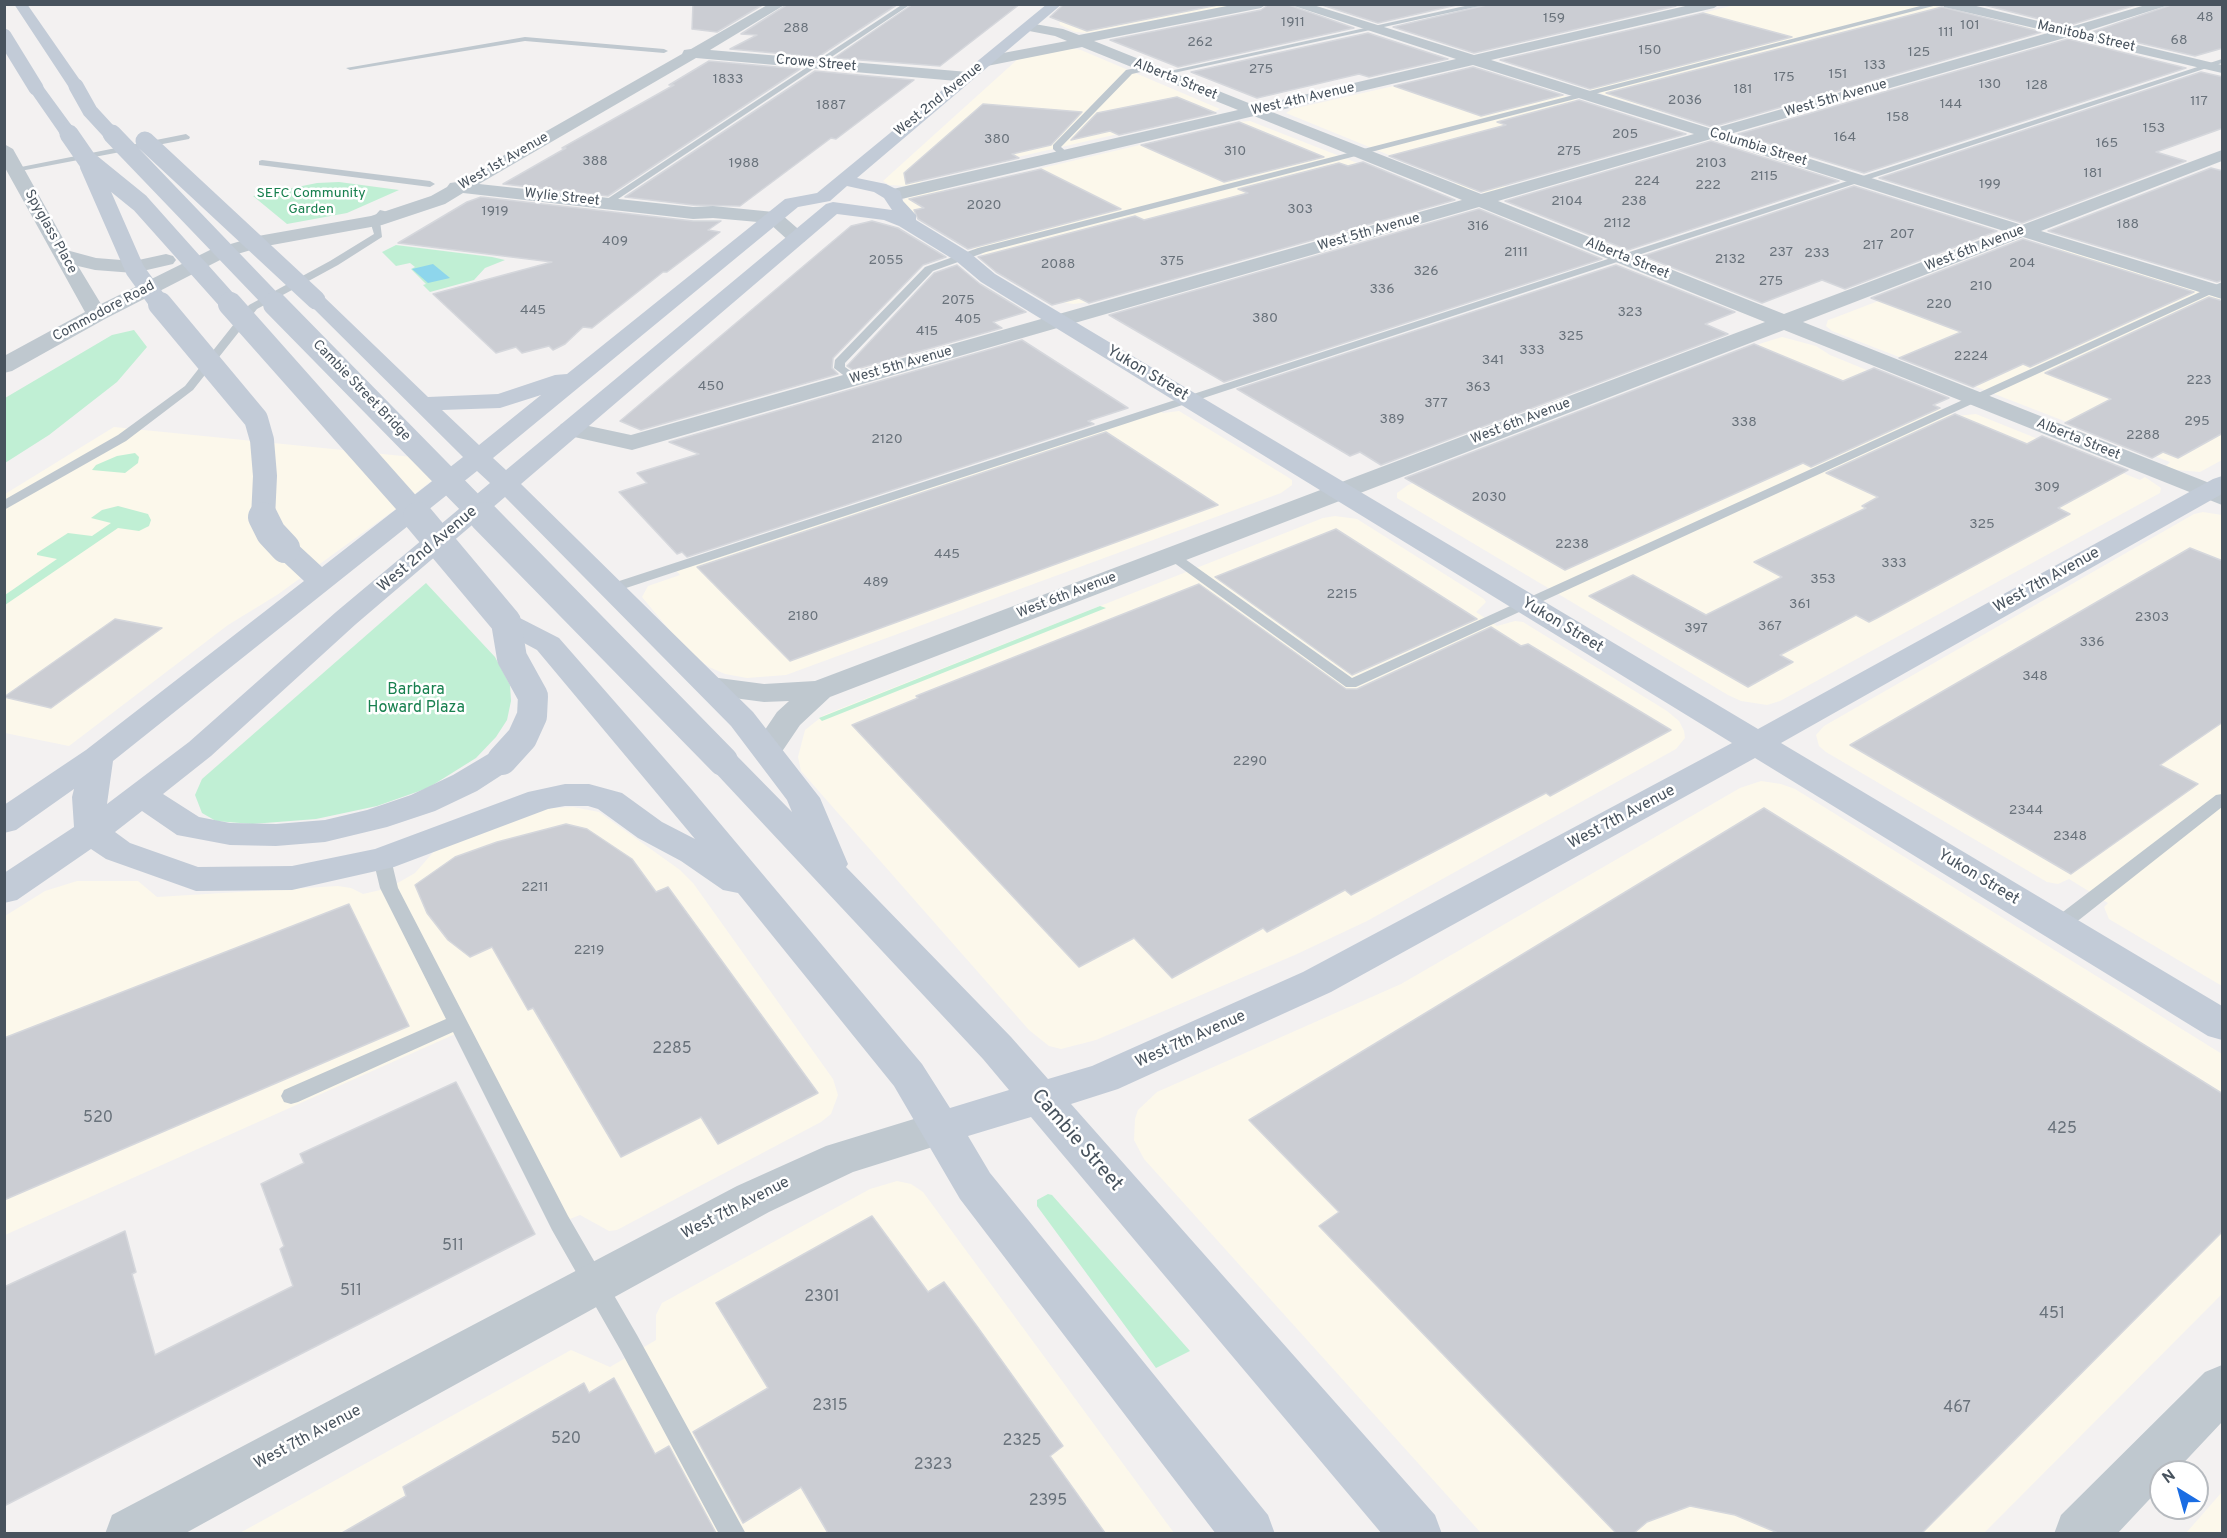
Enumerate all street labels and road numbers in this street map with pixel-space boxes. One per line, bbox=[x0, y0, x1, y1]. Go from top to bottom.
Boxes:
street label: Manitoba Street bbox=[2035, 18, 2137, 56]
street label: Crowe Street bbox=[775, 52, 857, 76]
street label: Alberta Street bbox=[1131, 56, 1219, 104]
street label: West 2nd Avenue bbox=[892, 59, 986, 141]
street label: West 5th Avenue bbox=[1783, 76, 1889, 122]
street label: West 4th Avenue bbox=[1250, 80, 1356, 120]
street label: Columbia Street bbox=[1707, 125, 1809, 171]
street label: West 1st Avenue bbox=[456, 130, 552, 194]
street label: Wylie Street bbox=[524, 186, 600, 210]
street label: Spyglass Place bbox=[20, 187, 80, 277]
street label: West 5th Avenue bbox=[1316, 210, 1422, 256]
street label: West 6th Avenue bbox=[1923, 222, 2027, 276]
street label: Alberta Street bbox=[1583, 235, 1671, 283]
street label: Commodore Road bbox=[50, 278, 158, 346]
street label: Cambie Street Bridge bbox=[308, 337, 414, 445]
street label: Yukon Street bbox=[1103, 342, 1191, 406]
street label: West 5th Avenue bbox=[848, 343, 954, 389]
street label: West 6th Avenue bbox=[1469, 395, 1573, 449]
street label: Alberta Street bbox=[2034, 416, 2122, 464]
street label: West 2nd Avenue bbox=[374, 503, 482, 597]
street label: West 7th Avenue bbox=[1990, 544, 2104, 618]
street label: West 6th Avenue bbox=[1015, 569, 1119, 623]
street label: Yukon Street bbox=[1518, 594, 1606, 658]
street label: West 7th Avenue bbox=[1565, 782, 1679, 854]
street label: Yukon Street bbox=[1934, 846, 2022, 910]
street label: West 7th Avenue bbox=[1133, 1007, 1249, 1073]
street label: Cambie Street bbox=[1025, 1085, 1127, 1197]
street label: West 7th Avenue bbox=[679, 1174, 793, 1244]
street label: West 7th Avenue bbox=[251, 1402, 365, 1474]

